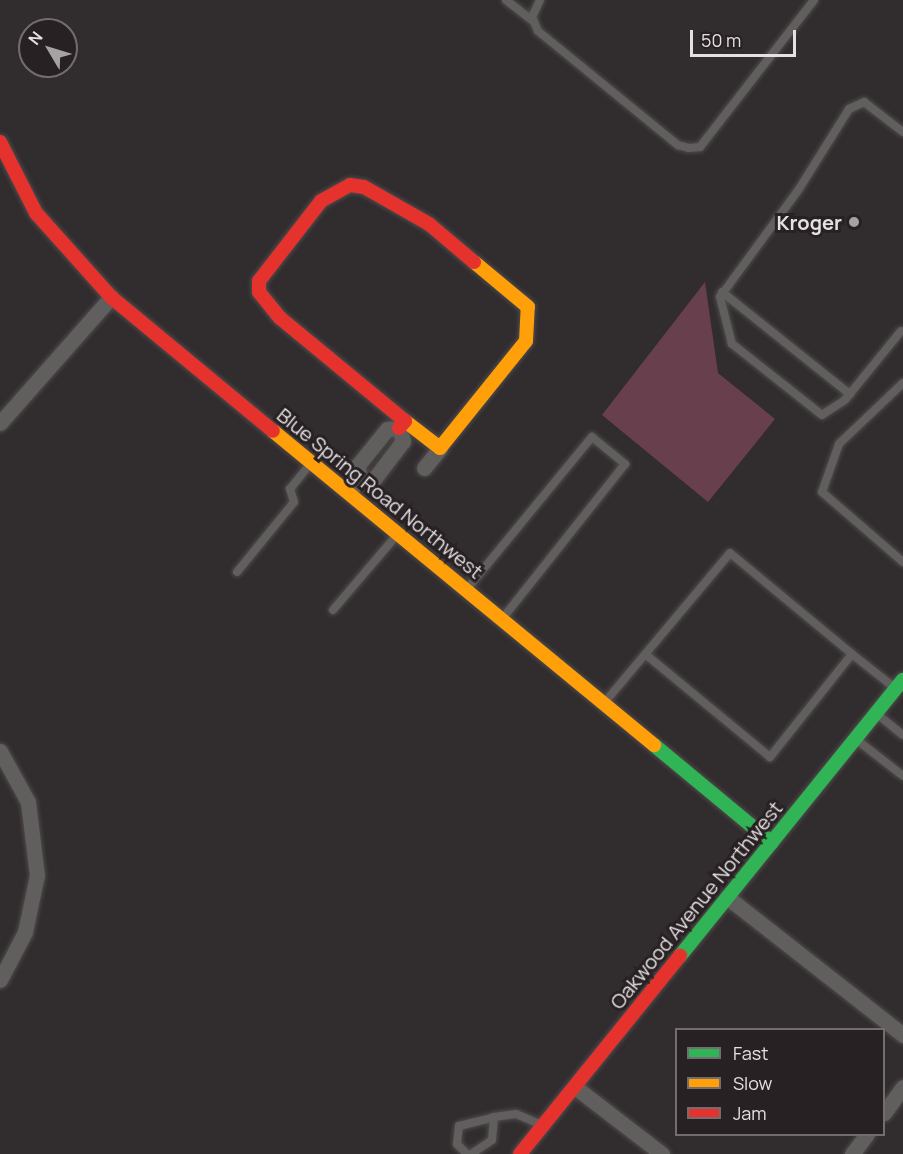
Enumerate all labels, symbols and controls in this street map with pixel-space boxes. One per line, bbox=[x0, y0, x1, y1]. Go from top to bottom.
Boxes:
north arrow bbox=[18, 18, 78, 78]
scale bar bbox=[693, 18, 800, 56]
text: N bbox=[23, 27, 48, 49]
text: 50 m bbox=[701, 28, 741, 52]
place label: Kroger bbox=[777, 210, 842, 234]
marker: Kroger bbox=[847, 215, 861, 229]
street label: Blue Spring Road Northwest bbox=[272, 403, 488, 583]
street label: Oakwood Avenue Northwest bbox=[605, 796, 787, 1014]
legend bbox=[675, 1028, 885, 1136]
text: Fast bbox=[733, 1041, 768, 1065]
text: Slow bbox=[733, 1071, 772, 1095]
text: Jam bbox=[733, 1101, 767, 1125]

